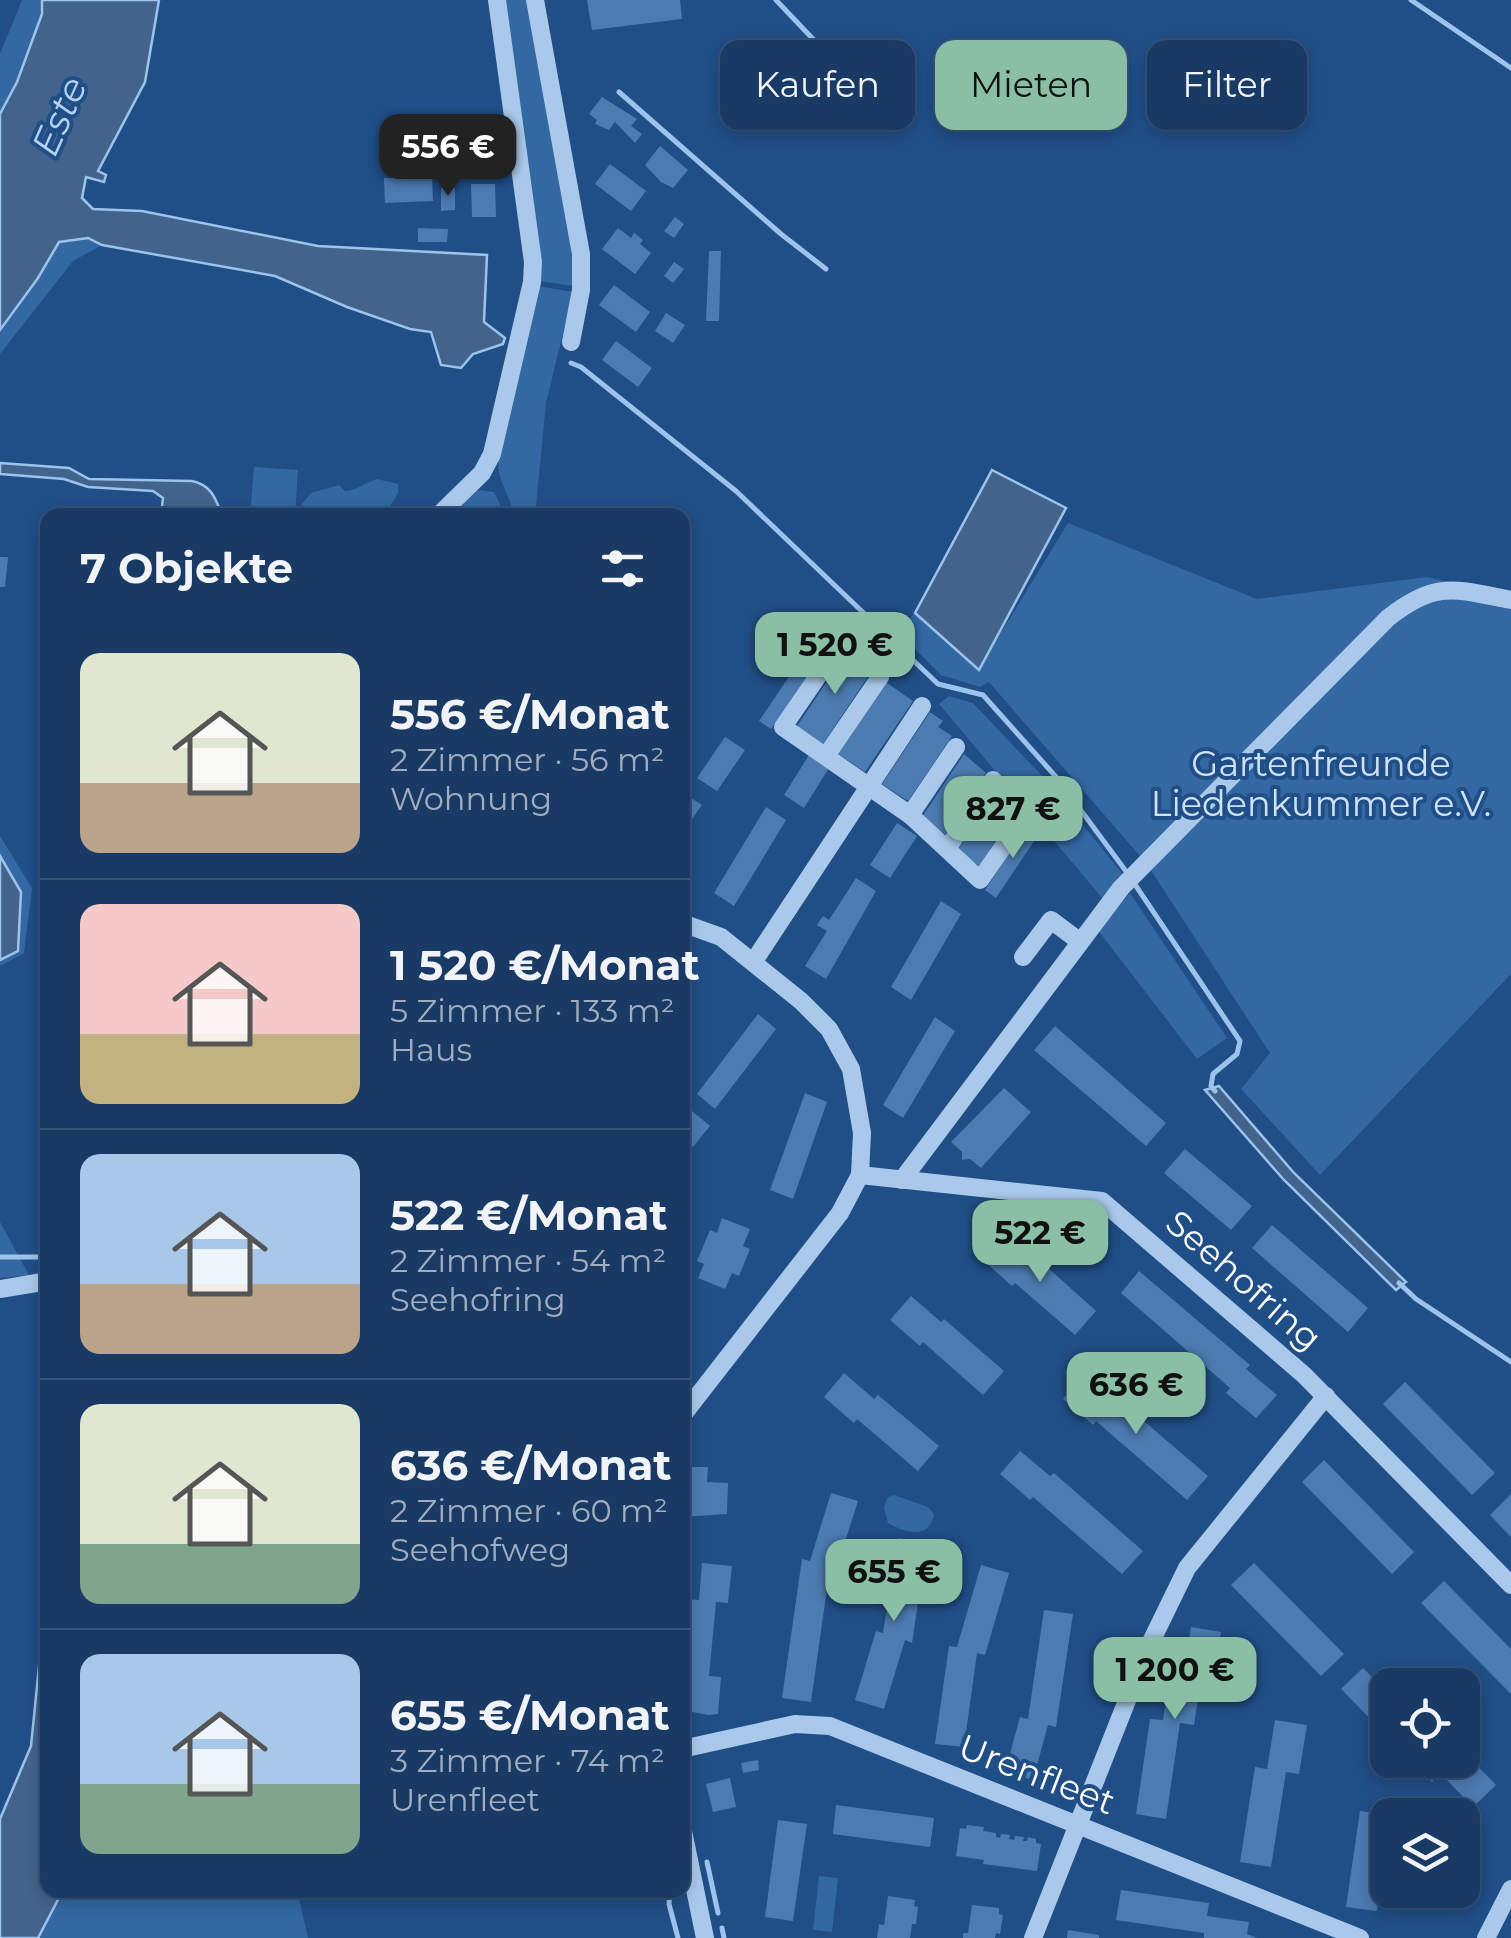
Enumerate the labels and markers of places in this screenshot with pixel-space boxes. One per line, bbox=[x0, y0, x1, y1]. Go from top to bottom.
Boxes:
pin: 556 € bbox=[378, 114, 518, 199]
pin: 1 520 € bbox=[743, 612, 927, 697]
pin: 827 € bbox=[943, 776, 1083, 861]
pin: 522 € bbox=[970, 1200, 1110, 1285]
pin: 636 € bbox=[1066, 1352, 1206, 1437]
pin: 655 € bbox=[824, 1539, 964, 1624]
pin: 1 200 € bbox=[1083, 1637, 1267, 1722]

